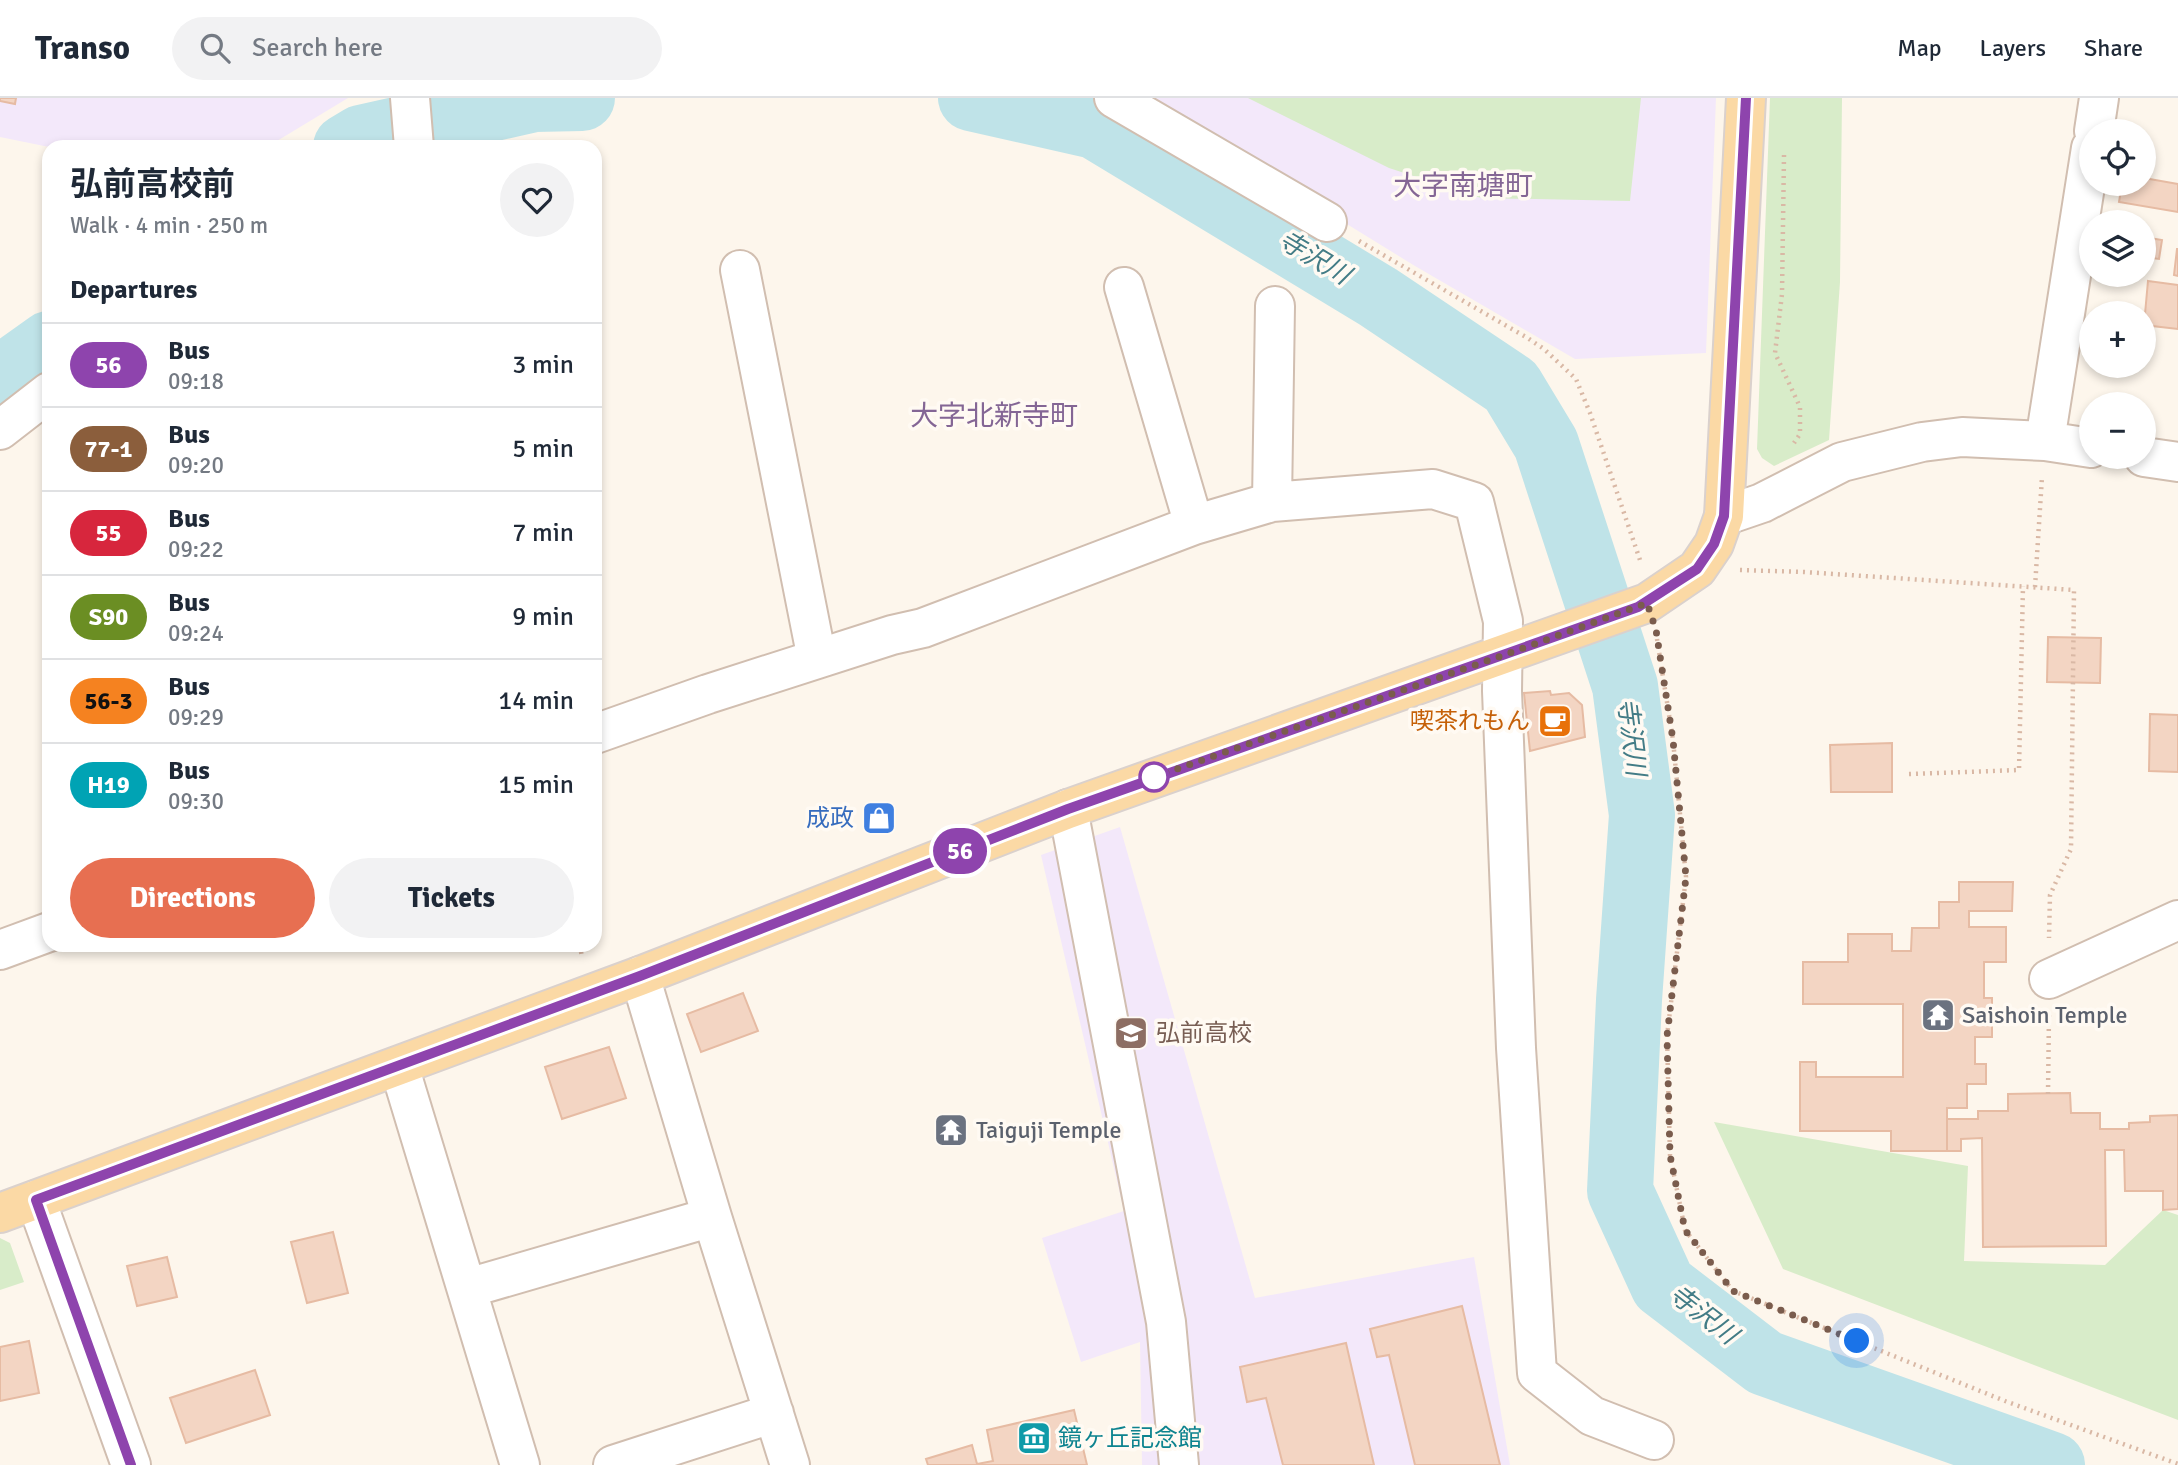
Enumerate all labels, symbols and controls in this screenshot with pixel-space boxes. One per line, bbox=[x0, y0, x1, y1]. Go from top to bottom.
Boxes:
search box bbox=[172, 17, 662, 80]
text: Transo bbox=[35, 28, 130, 69]
icon: search bbox=[196, 29, 234, 67]
text: Search here bbox=[252, 32, 383, 64]
text: Map bbox=[1897, 33, 1942, 63]
text: Layers bbox=[1980, 33, 2046, 63]
text: Share bbox=[2084, 33, 2143, 63]
map controls bbox=[2079, 119, 2156, 469]
button: locate bbox=[2079, 119, 2156, 196]
button: heart bbox=[500, 163, 574, 237]
text: 弘前高校前 bbox=[70, 164, 235, 205]
district label: 大字南塘町 bbox=[1393, 169, 1533, 203]
button: layers bbox=[2079, 210, 2156, 287]
text: Walk · 4 min · 250 m bbox=[70, 211, 268, 240]
water label: 寺沢川 bbox=[1272, 224, 1358, 293]
text: Departures bbox=[70, 274, 197, 306]
button: + bbox=[2079, 301, 2156, 378]
text: Bus bbox=[168, 335, 210, 367]
text: 3 min bbox=[512, 349, 574, 381]
text: 56 bbox=[96, 350, 121, 380]
text: 09:18 bbox=[168, 367, 224, 396]
button: − bbox=[2079, 392, 2156, 469]
district label: 大字北新寺町 bbox=[910, 399, 1078, 433]
text: Bus bbox=[168, 419, 210, 451]
text: 5 min bbox=[512, 433, 574, 465]
text: 77-1 bbox=[85, 434, 132, 464]
text: 09:20 bbox=[168, 451, 224, 480]
text: Bus bbox=[168, 503, 210, 535]
text: 7 min bbox=[512, 517, 574, 549]
text: 55 bbox=[96, 518, 121, 548]
text: 09:22 bbox=[168, 535, 224, 564]
text: Bus bbox=[168, 587, 210, 619]
text: 9 min bbox=[512, 601, 574, 633]
text: S90 bbox=[89, 602, 128, 632]
text: 09:24 bbox=[168, 619, 224, 648]
text: Bus bbox=[168, 671, 210, 703]
text: 14 min bbox=[498, 685, 574, 717]
text: 56-3 bbox=[85, 686, 132, 716]
water label: 寺沢川 bbox=[1610, 696, 1652, 781]
cafe icon: 喫茶れもん bbox=[1536, 702, 1574, 740]
text: 09:29 bbox=[168, 703, 224, 732]
place label: 喫茶れもん bbox=[1410, 706, 1530, 736]
text: Bus bbox=[168, 755, 210, 787]
unlabelled marker bbox=[1139, 762, 1169, 792]
text: 15 min bbox=[498, 769, 574, 801]
text: H19 bbox=[87, 770, 130, 800]
text: 09:30 bbox=[168, 787, 224, 816]
shop icon: 成政 bbox=[860, 799, 898, 837]
place label: 成政 bbox=[806, 803, 854, 833]
line badge: 56 bbox=[928, 828, 992, 874]
text: 56 bbox=[947, 836, 973, 866]
button: Directions bbox=[70, 858, 315, 938]
button: Tickets bbox=[329, 858, 574, 938]
temple icon: Saishoin Temple bbox=[1919, 996, 1957, 1034]
place label: Saishoin Temple bbox=[1962, 1000, 2127, 1030]
school or university icon: 弘前高校 bbox=[1112, 1014, 1150, 1052]
place label: 弘前高校 bbox=[1156, 1018, 1252, 1048]
temple icon: Taiguji Temple bbox=[932, 1111, 970, 1149]
place label: Taiguji Temple bbox=[976, 1115, 1121, 1145]
water label: 寺沢川 bbox=[1662, 1278, 1746, 1353]
your location bbox=[1839, 1323, 1874, 1358]
museum icon: 鏡ヶ丘記念館 bbox=[1015, 1419, 1053, 1457]
place label: 鏡ヶ丘記念館 bbox=[1058, 1423, 1202, 1453]

